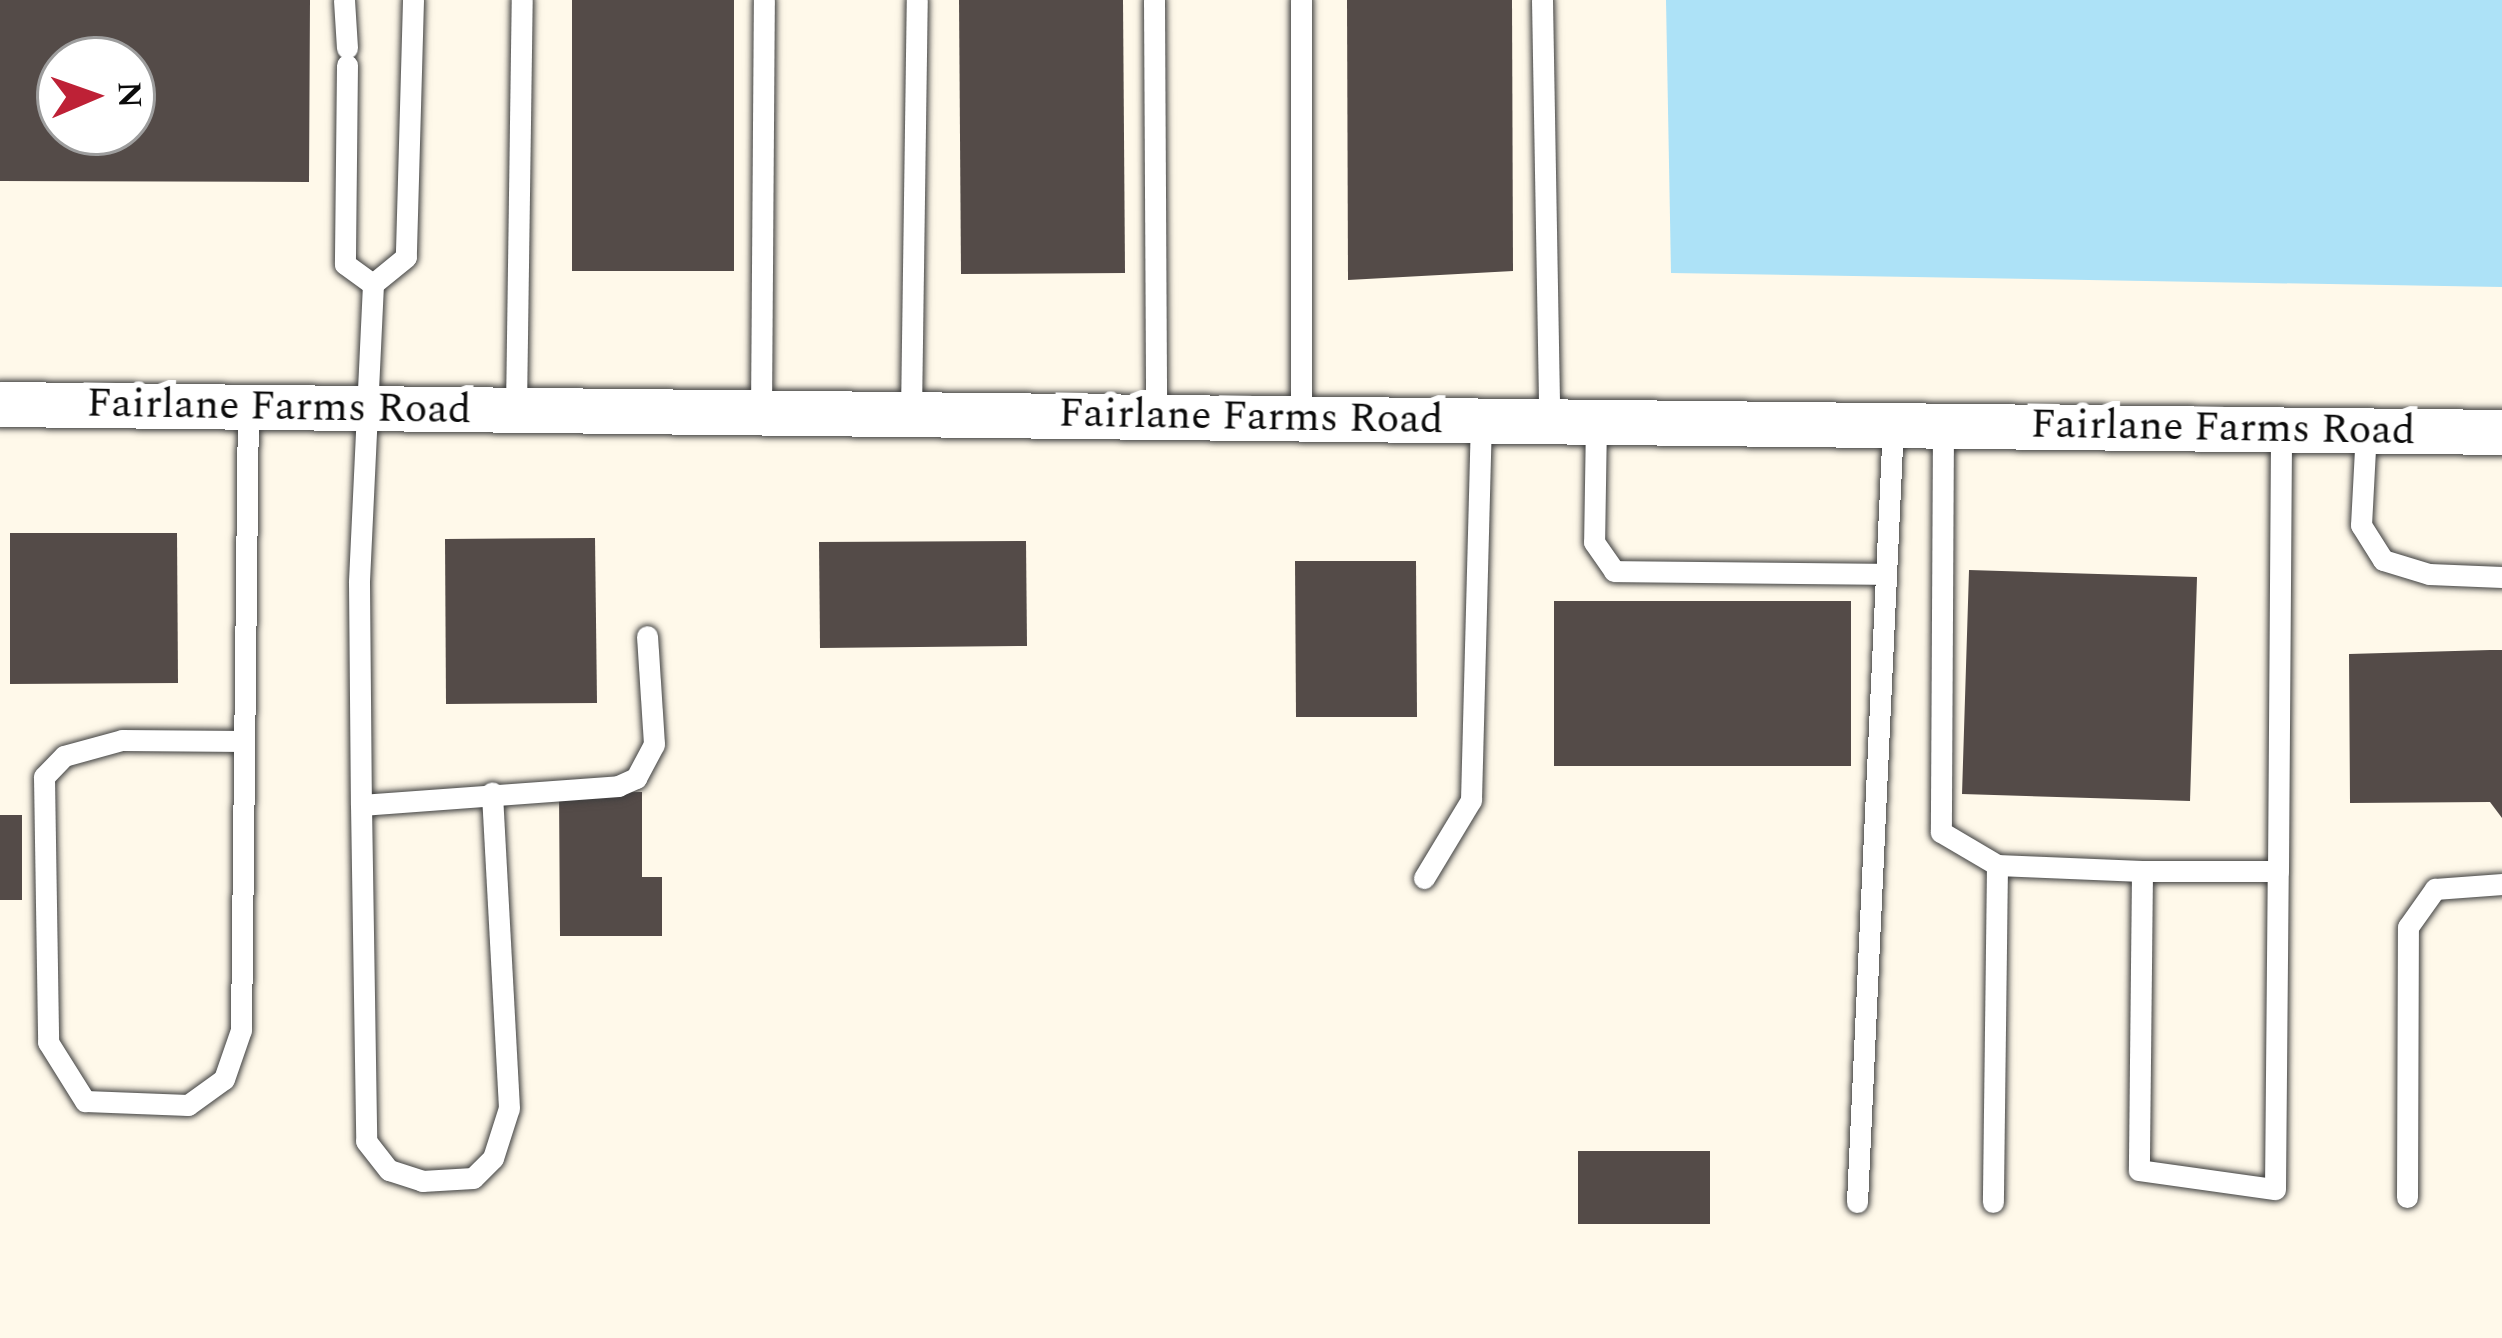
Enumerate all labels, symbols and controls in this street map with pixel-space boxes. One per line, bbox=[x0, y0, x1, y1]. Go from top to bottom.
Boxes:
north arrow bbox=[36, 36, 156, 156]
text: N bbox=[104, 81, 154, 109]
street label: Fairlane Farms Road bbox=[86, 378, 472, 436]
street label: Fairlane Farms Road bbox=[1058, 388, 1444, 446]
street label: Fairlane Farms Road bbox=[2030, 399, 2416, 457]

